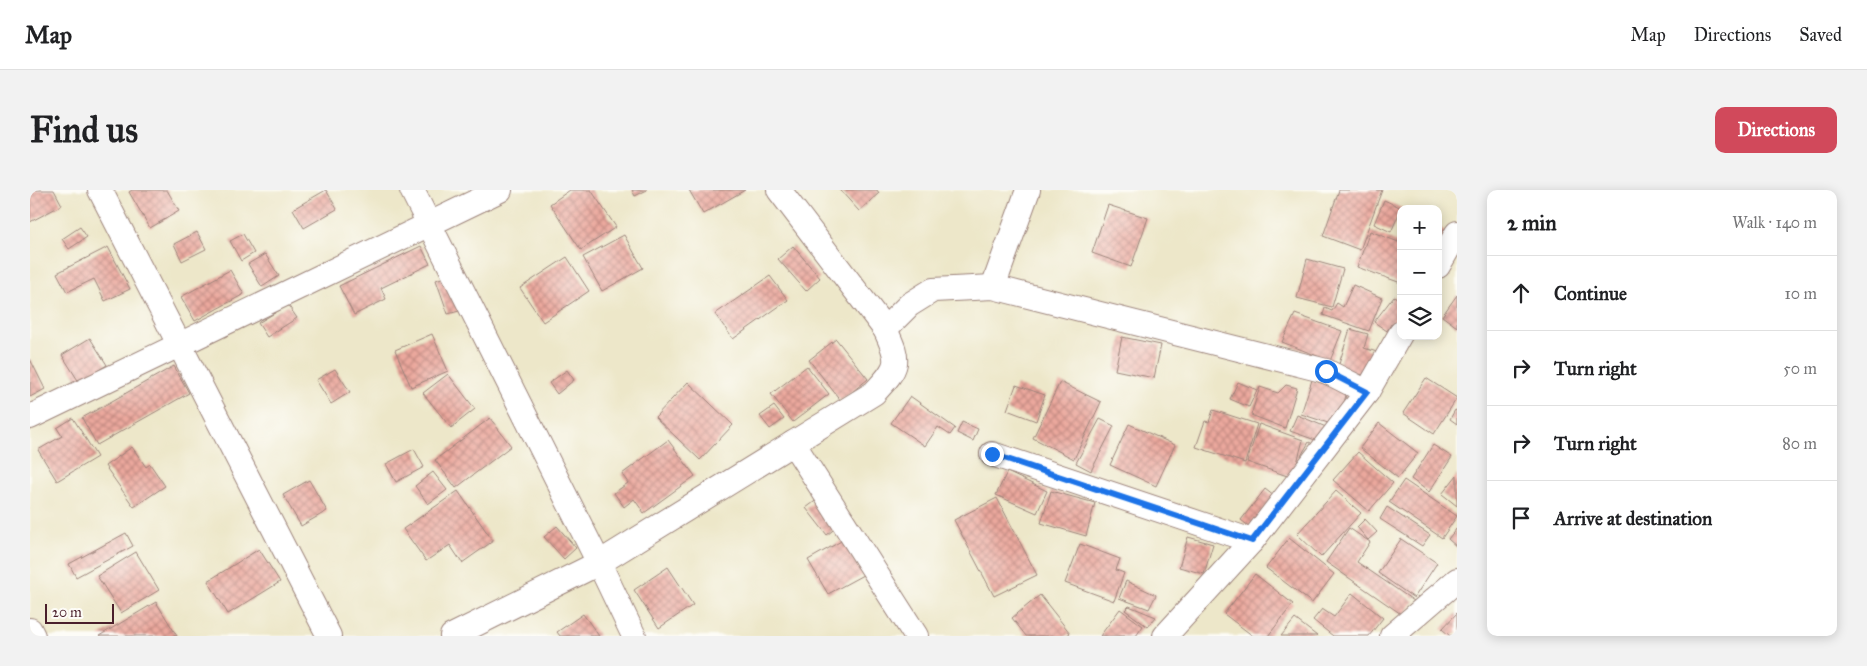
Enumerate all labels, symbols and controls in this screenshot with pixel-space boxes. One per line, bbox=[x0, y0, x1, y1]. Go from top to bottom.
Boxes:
text: Map bbox=[25, 20, 72, 50]
text: Map bbox=[1630, 24, 1666, 46]
text: Directions bbox=[1694, 24, 1771, 46]
text: Saved bbox=[1799, 24, 1842, 46]
button: Directions bbox=[1715, 107, 1837, 153]
text: Find us bbox=[30, 109, 138, 152]
map controls bbox=[1397, 205, 1442, 340]
button: + bbox=[1397, 205, 1442, 250]
text: 2 min bbox=[1507, 210, 1557, 236]
text: Walk · 140 m bbox=[1732, 213, 1817, 232]
button: − bbox=[1397, 250, 1442, 295]
icon: ahead bbox=[1507, 279, 1535, 307]
text: Continue bbox=[1554, 282, 1627, 305]
text: 10 m bbox=[1785, 284, 1817, 303]
button: layers bbox=[1397, 295, 1442, 340]
icon: right bbox=[1507, 354, 1535, 382]
text: Turn right bbox=[1554, 357, 1637, 380]
text: 50 m bbox=[1783, 359, 1817, 378]
route start bbox=[1315, 360, 1338, 383]
icon: right bbox=[1507, 429, 1535, 457]
text: Turn right bbox=[1554, 432, 1637, 455]
text: 80 m bbox=[1782, 434, 1817, 453]
route end bbox=[981, 443, 1004, 466]
icon: arrive bbox=[1507, 504, 1535, 532]
text: Arrive at destination bbox=[1554, 507, 1712, 530]
scale bar bbox=[45, 601, 114, 624]
text: 20 m bbox=[52, 604, 82, 621]

